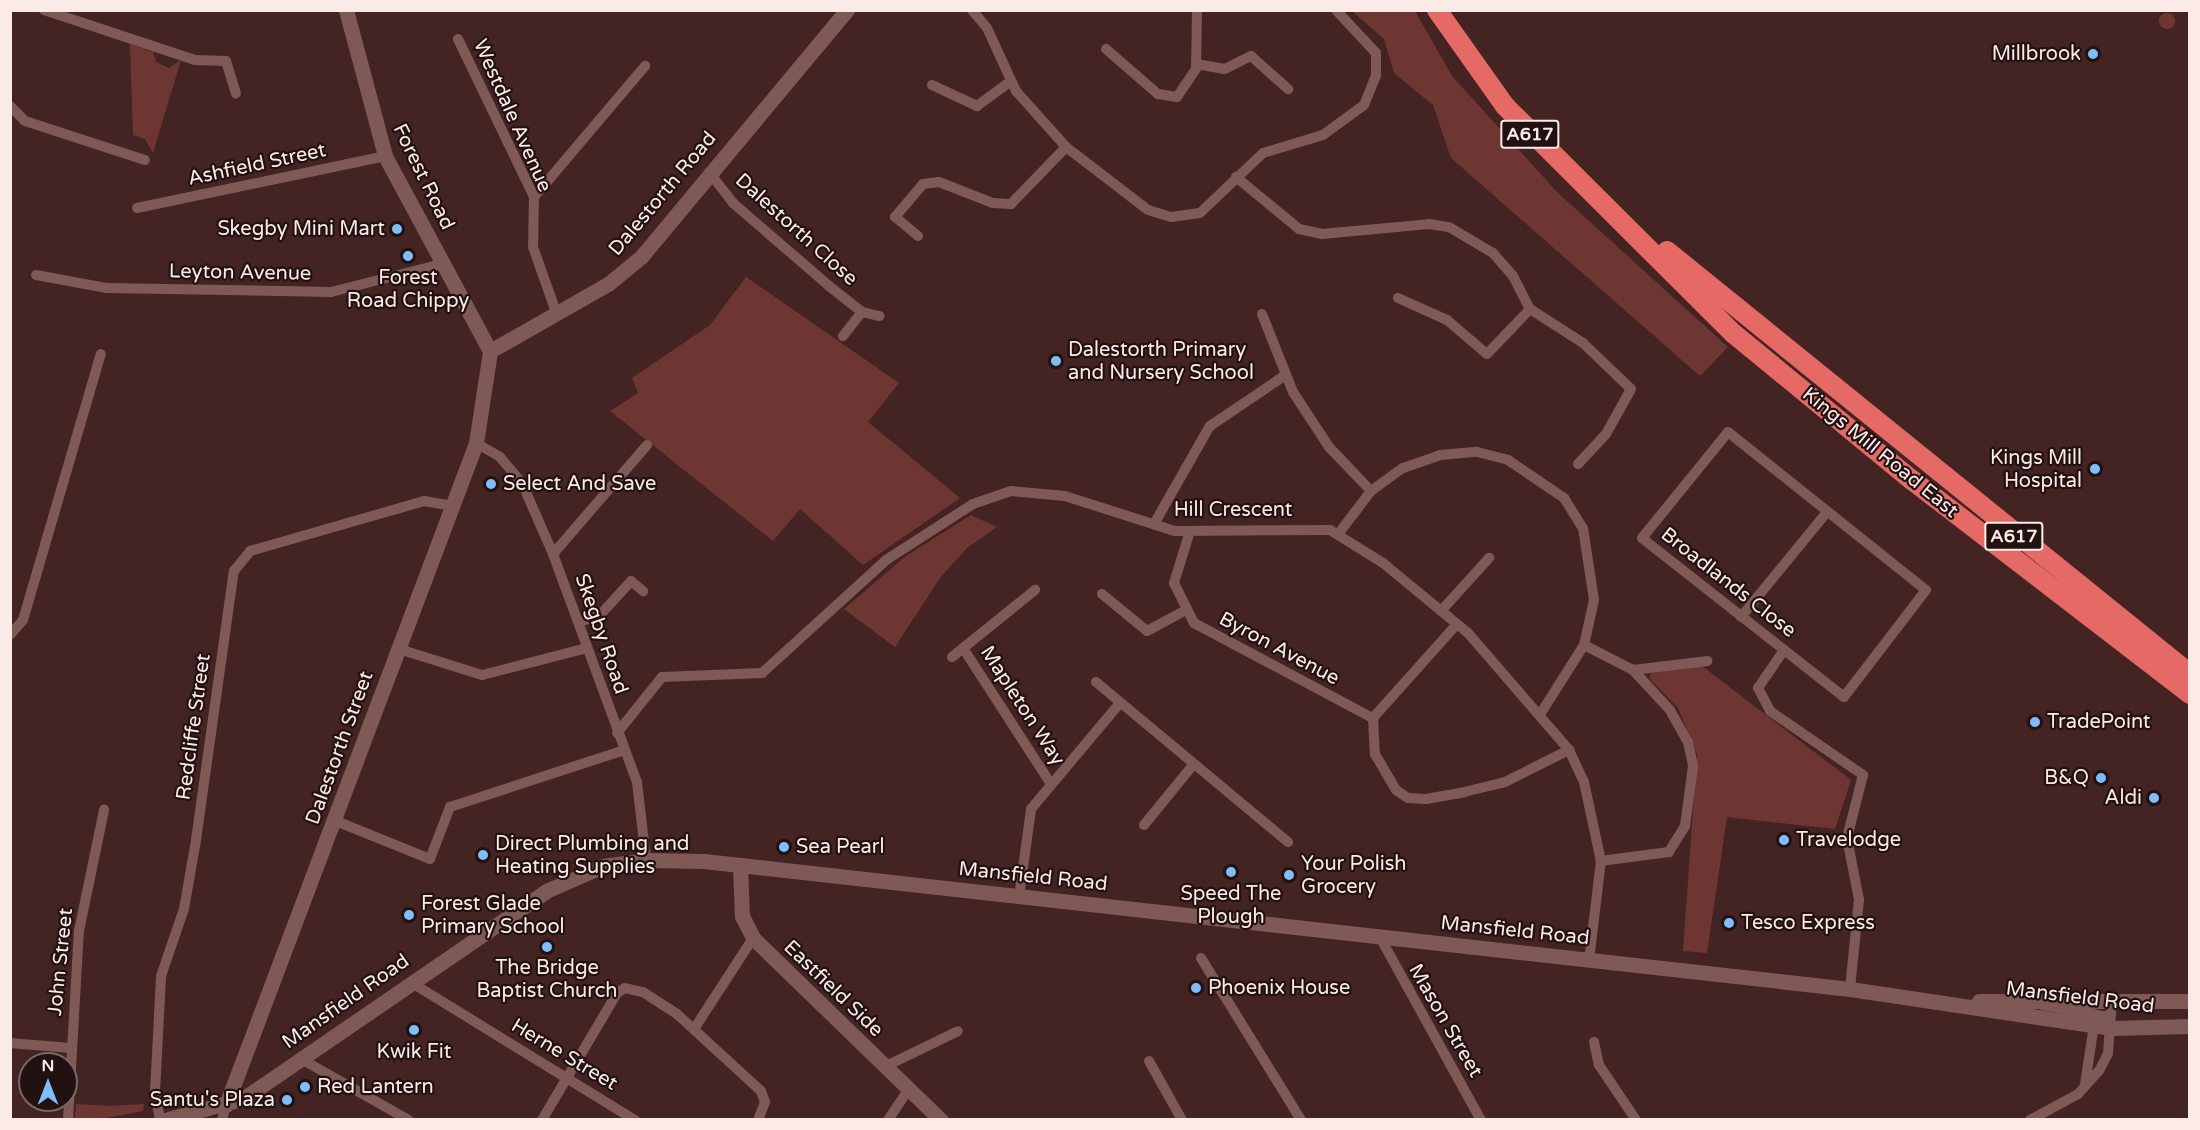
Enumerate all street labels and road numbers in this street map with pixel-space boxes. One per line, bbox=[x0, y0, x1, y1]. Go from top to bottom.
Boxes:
street label: Westdale Avenue bbox=[468, 36, 556, 196]
road number: A617 bbox=[1500, 119, 1560, 149]
street label: Forest Road bbox=[387, 120, 459, 234]
street label: Dalestorth Road bbox=[604, 127, 722, 261]
street label: Ashfield Street bbox=[186, 139, 328, 191]
street label: Dalestorth Close bbox=[730, 169, 862, 291]
street label: Leyton Avenue bbox=[169, 260, 311, 286]
street label: Kings Mill Road East bbox=[1797, 383, 1963, 523]
street label: Hill Crescent bbox=[1174, 498, 1292, 522]
road number: A617 bbox=[1984, 521, 2044, 551]
street label: Broadlands Close bbox=[1656, 523, 1800, 643]
street label: Skegby Road bbox=[569, 571, 633, 697]
street label: Byron Avenue bbox=[1215, 607, 1343, 691]
street label: Mapleton Way bbox=[974, 642, 1070, 770]
street label: Redcliffe Street bbox=[172, 652, 216, 802]
street label: Dalestorth Street bbox=[301, 668, 379, 828]
street label: Mansfield Road bbox=[957, 857, 1109, 897]
street label: John Street bbox=[43, 907, 79, 1017]
street label: Mansfield Road bbox=[1439, 911, 1591, 951]
street label: Eastfield Side bbox=[778, 936, 888, 1042]
street label: Mansfield Road bbox=[278, 949, 414, 1055]
street label: Mason Street bbox=[1403, 960, 1487, 1082]
street label: Mansfield Road bbox=[2004, 977, 2156, 1019]
street label: Herne Street bbox=[507, 1014, 621, 1096]

